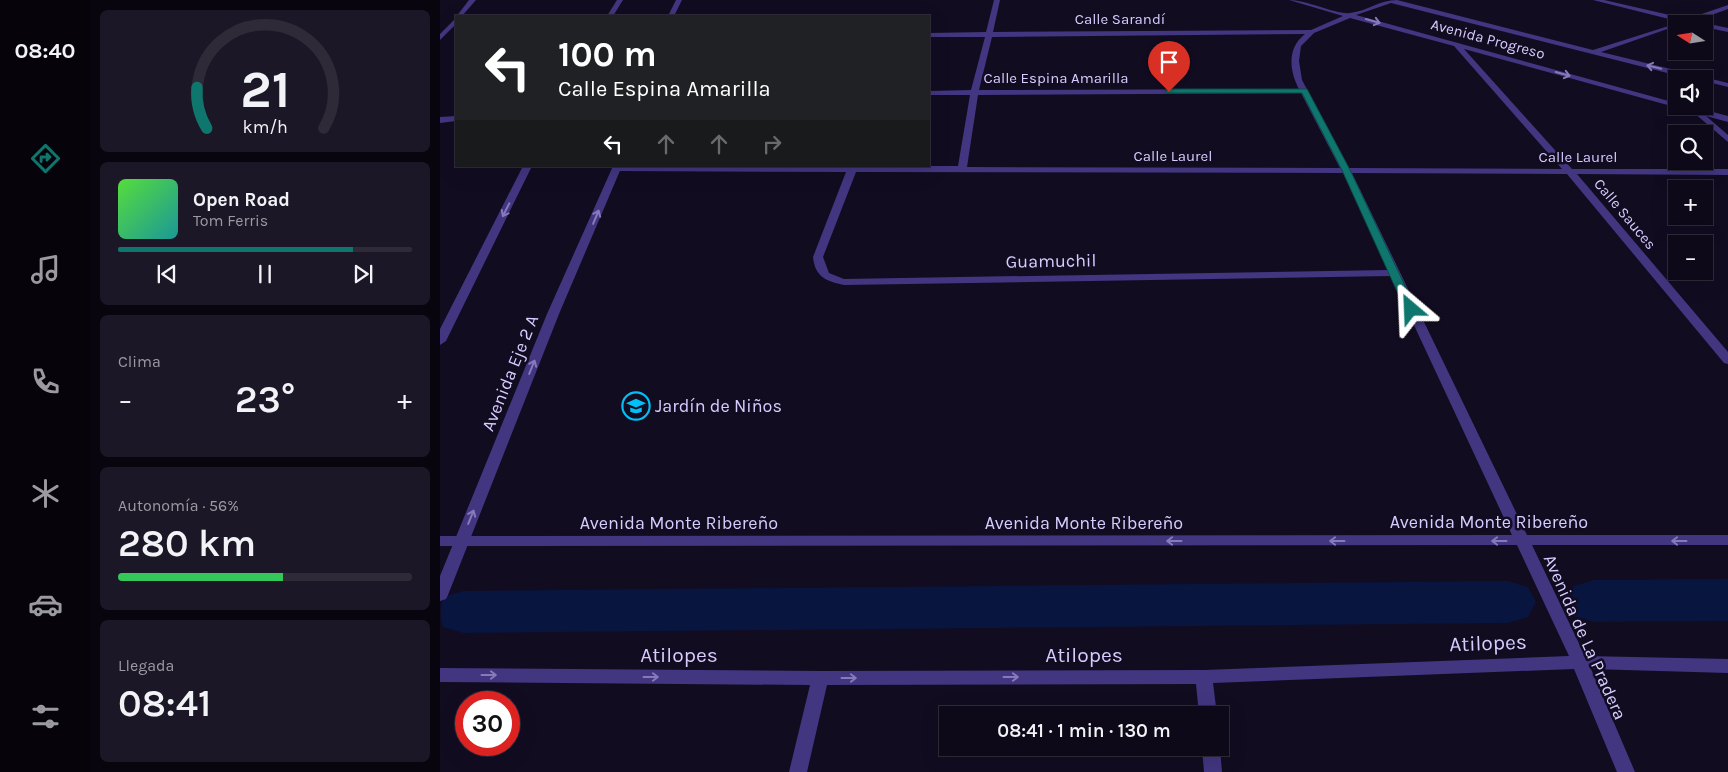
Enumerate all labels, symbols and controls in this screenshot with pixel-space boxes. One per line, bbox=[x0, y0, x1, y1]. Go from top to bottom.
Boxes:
street label: Calle Sarandí bbox=[1075, 10, 1166, 28]
street label: Avenida Progreso bbox=[1429, 15, 1547, 63]
north arrow bbox=[1668, 15, 1712, 60]
map controls bbox=[1668, 15, 1713, 280]
one-way arrow bbox=[1364, 17, 1380, 27]
text: 100 m bbox=[558, 34, 657, 75]
icon: left bbox=[475, 35, 540, 100]
text: 08:40 bbox=[14, 38, 76, 64]
pin bbox=[1148, 41, 1190, 92]
icon: arrive bbox=[1155, 48, 1183, 76]
text: 21 bbox=[240, 59, 290, 120]
one-way arrow bbox=[1646, 62, 1662, 71]
street label: Calle Espina Amarilla bbox=[984, 69, 1129, 87]
one-way arrow bbox=[1554, 70, 1570, 80]
button: sound bbox=[1668, 70, 1713, 115]
text: Calle Espina Amarilla bbox=[558, 76, 771, 102]
text: km/h bbox=[242, 117, 288, 138]
button: search bbox=[1668, 125, 1713, 170]
icon: left bbox=[599, 130, 627, 158]
icon: ahead bbox=[652, 130, 680, 158]
icon: ahead bbox=[705, 130, 733, 158]
icon: right bbox=[758, 130, 786, 158]
icon: directions bbox=[28, 141, 63, 176]
street label: Calle Laurel bbox=[1134, 147, 1212, 165]
street label: Calle Laurel bbox=[1539, 148, 1617, 166]
street label: Calle Sauces bbox=[1590, 175, 1660, 253]
button: + bbox=[1668, 180, 1713, 225]
text: Open Road bbox=[193, 189, 290, 211]
one-way arrow bbox=[501, 202, 510, 217]
one-way arrow bbox=[592, 210, 601, 225]
text: Tom Ferris bbox=[193, 211, 268, 230]
button: − bbox=[1668, 235, 1713, 280]
street label: Guamuchil bbox=[1005, 249, 1097, 273]
icon: music bbox=[28, 252, 63, 287]
icon: previous bbox=[153, 260, 181, 288]
icon: pause bbox=[251, 260, 279, 288]
icon: next bbox=[349, 260, 377, 288]
position arrow bbox=[1384, 282, 1436, 334]
street label: Avenida Eje 2 A bbox=[477, 312, 543, 434]
text: Clima bbox=[118, 352, 161, 371]
one-way arrow bbox=[528, 359, 537, 374]
icon: phone bbox=[28, 364, 63, 399]
text: 23° bbox=[235, 377, 295, 422]
text: − bbox=[118, 383, 133, 416]
text: + bbox=[397, 383, 412, 416]
school or university icon: Jardín de Niños bbox=[621, 391, 651, 421]
place label: Jardín de Niños bbox=[655, 395, 782, 417]
icon: climate bbox=[28, 476, 63, 511]
text: Autonomía · 56% bbox=[118, 496, 239, 515]
one-way arrow bbox=[467, 510, 476, 525]
street label: Avenida Monte Ribereño bbox=[1390, 511, 1588, 533]
street label: Avenida Monte Ribereño bbox=[580, 512, 778, 534]
street label: Avenida Monte Ribereño bbox=[985, 512, 1183, 534]
text: 280 km bbox=[118, 521, 256, 566]
one-way arrow bbox=[1167, 536, 1183, 546]
one-way arrow bbox=[1329, 536, 1346, 546]
one-way arrow bbox=[1492, 536, 1508, 546]
one-way arrow bbox=[1672, 536, 1688, 546]
street label: Avenida de La Pradera bbox=[1539, 551, 1631, 723]
icon: car bbox=[28, 587, 63, 622]
street label: Atilopes bbox=[1449, 630, 1527, 656]
street label: Atilopes bbox=[640, 643, 718, 667]
street label: Atilopes bbox=[1045, 643, 1123, 667]
text: Llegada bbox=[118, 656, 174, 675]
one-way arrow bbox=[480, 671, 496, 680]
one-way arrow bbox=[642, 672, 659, 682]
one-way arrow bbox=[1002, 672, 1019, 682]
one-way arrow bbox=[840, 673, 856, 683]
text: 08:41 bbox=[118, 681, 211, 726]
speed limit sign: 30 bbox=[455, 691, 520, 756]
icon: filters bbox=[28, 699, 63, 734]
text: 08:41 · 1 min · 130 m bbox=[997, 720, 1171, 742]

